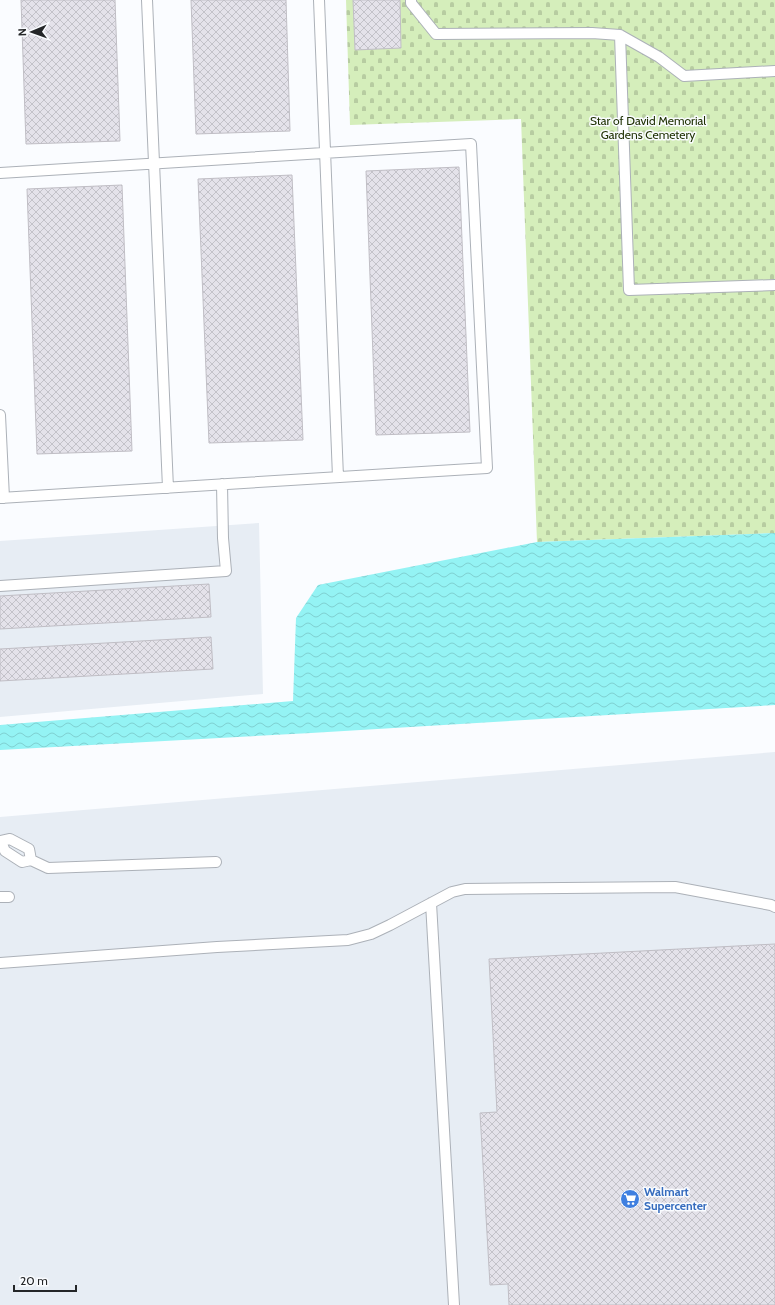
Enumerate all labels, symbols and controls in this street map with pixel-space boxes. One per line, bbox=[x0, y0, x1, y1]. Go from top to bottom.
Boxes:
north arrow bbox=[12, 12, 52, 52]
text: N bbox=[15, 28, 29, 36]
park label: Star of David Memorial Gardens Cemetery bbox=[590, 113, 706, 142]
place label: Walmart Supercenter bbox=[644, 1184, 707, 1213]
supermarket icon: Walmart Supercenter bbox=[619, 1188, 641, 1210]
scale bar bbox=[14, 1267, 76, 1293]
text: 20 m bbox=[20, 1273, 48, 1288]

